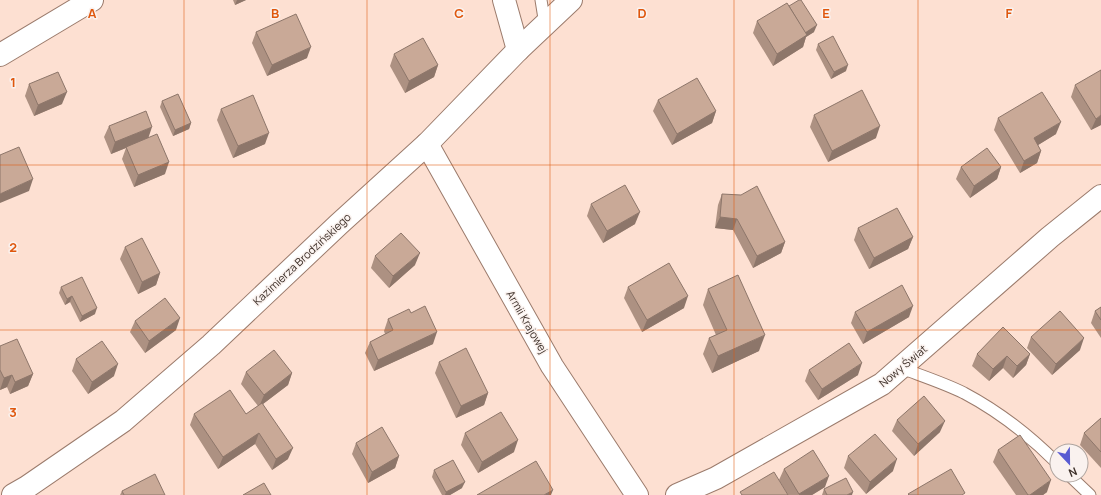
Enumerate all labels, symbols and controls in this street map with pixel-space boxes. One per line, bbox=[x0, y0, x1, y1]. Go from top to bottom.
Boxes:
text: A bbox=[88, 4, 97, 22]
text: B bbox=[271, 4, 279, 22]
text: C bbox=[454, 4, 464, 22]
text: D bbox=[637, 4, 647, 22]
text: E bbox=[822, 4, 830, 22]
text: F bbox=[1006, 4, 1013, 22]
text: 1 bbox=[10, 73, 16, 91]
street label: Kazimierza Brodzińskiego bbox=[249, 209, 354, 308]
text: 2 bbox=[9, 238, 17, 256]
street label: Armii Krajowej bbox=[503, 287, 552, 356]
street label: Nowy Świat bbox=[875, 341, 930, 390]
text: 3 bbox=[9, 403, 17, 421]
north arrow bbox=[1049, 443, 1089, 483]
text: N bbox=[1066, 464, 1079, 481]

